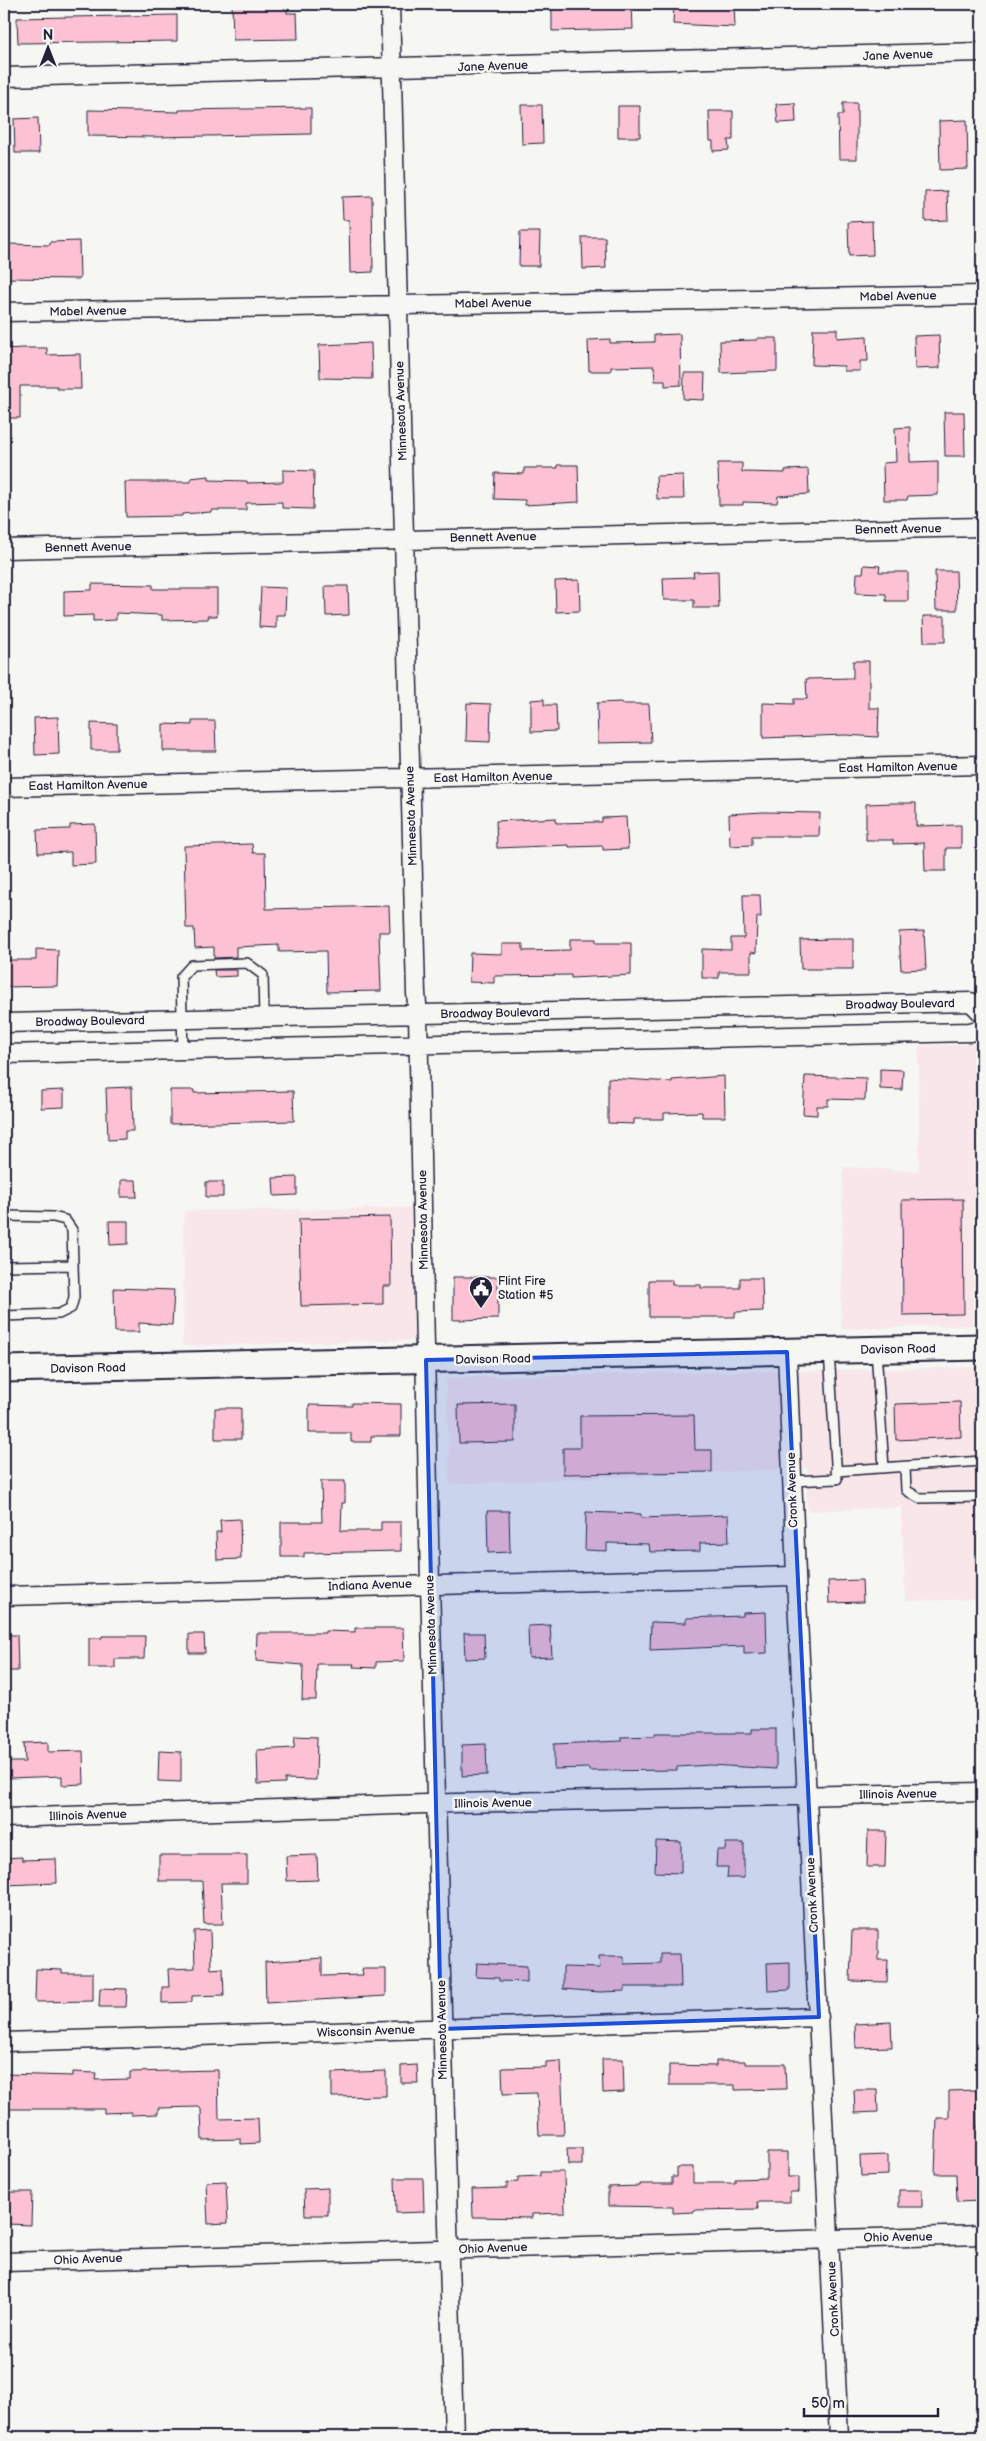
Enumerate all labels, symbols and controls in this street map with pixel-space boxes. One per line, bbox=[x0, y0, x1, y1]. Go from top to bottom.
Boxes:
north arrow bbox=[22, 22, 72, 72]
text: N bbox=[43, 27, 53, 44]
street label: Jane Avenue bbox=[863, 47, 933, 64]
street label: Jane Avenue bbox=[458, 58, 528, 75]
street label: Mabel Avenue bbox=[859, 288, 937, 305]
street label: Mabel Avenue bbox=[454, 295, 532, 312]
street label: Mabel Avenue bbox=[49, 303, 127, 320]
street label: Minnesota Avenue bbox=[392, 361, 411, 461]
street label: Bennett Avenue bbox=[854, 521, 942, 538]
street label: Bennett Avenue bbox=[449, 529, 537, 546]
street label: Bennett Avenue bbox=[44, 539, 132, 556]
street label: East Hamilton Avenue bbox=[838, 759, 958, 776]
street label: Minnesota Avenue bbox=[402, 766, 421, 866]
street label: East Hamilton Avenue bbox=[433, 769, 553, 786]
street label: East Hamilton Avenue bbox=[28, 777, 148, 794]
street label: Broadway Boulevard bbox=[845, 996, 955, 1013]
street label: Broadway Boulevard bbox=[440, 1005, 550, 1022]
street label: Broadway Boulevard bbox=[35, 1013, 145, 1030]
street label: Minnesota Avenue bbox=[415, 1170, 432, 1270]
place label: Flint Fire Station #5 bbox=[498, 1274, 553, 1303]
public building icon: Flint Fire Station #5 bbox=[468, 1275, 494, 1309]
street label: Davison Road bbox=[860, 1341, 936, 1358]
street label: Davison Road bbox=[455, 1351, 531, 1368]
street label: Davison Road bbox=[50, 1360, 126, 1377]
street label: Cronk Avenue bbox=[784, 1452, 801, 1528]
street label: Minnesota Avenue bbox=[422, 1575, 441, 1675]
street label: Indiana Avenue bbox=[328, 1577, 412, 1594]
street label: Illinois Avenue bbox=[859, 1786, 937, 1803]
street label: Illinois Avenue bbox=[454, 1795, 532, 1812]
street label: Illinois Avenue bbox=[49, 1807, 127, 1824]
street label: Cronk Avenue bbox=[803, 1857, 822, 1933]
street label: Minnesota Avenue bbox=[434, 1980, 451, 2080]
street label: Wisconsin Avenue bbox=[317, 2022, 415, 2041]
street label: Ohio Avenue bbox=[863, 2229, 933, 2246]
street label: Ohio Avenue bbox=[458, 2240, 528, 2257]
street label: Ohio Avenue bbox=[53, 2251, 123, 2268]
street label: Cronk Avenue bbox=[824, 2261, 843, 2337]
scale bar bbox=[804, 2386, 937, 2418]
text: 50 m bbox=[811, 2394, 845, 2413]

